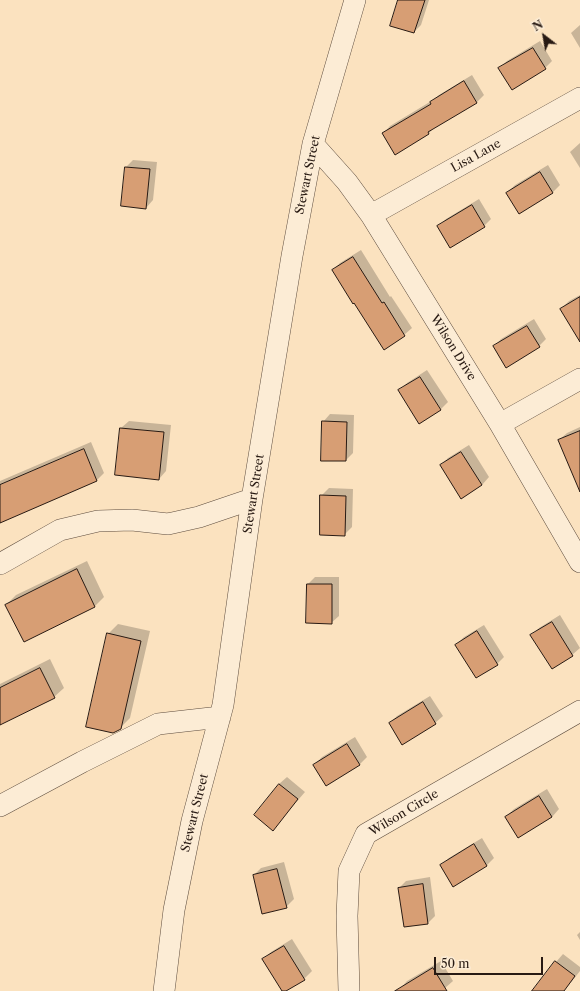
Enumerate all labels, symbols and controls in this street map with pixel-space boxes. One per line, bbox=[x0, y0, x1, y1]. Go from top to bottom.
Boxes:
north arrow bbox=[524, 16, 564, 56]
text: N bbox=[530, 17, 546, 34]
street label: Stewart Street bbox=[293, 134, 323, 216]
street label: Lisa Lane bbox=[449, 136, 503, 176]
street label: Wilson Drive bbox=[427, 312, 479, 384]
street label: Stewart Street bbox=[241, 453, 267, 535]
street label: Stewart Street bbox=[178, 772, 212, 854]
street label: Wilson Circle bbox=[367, 787, 441, 839]
scale bar bbox=[436, 949, 545, 975]
text: 50 m bbox=[441, 956, 470, 971]

